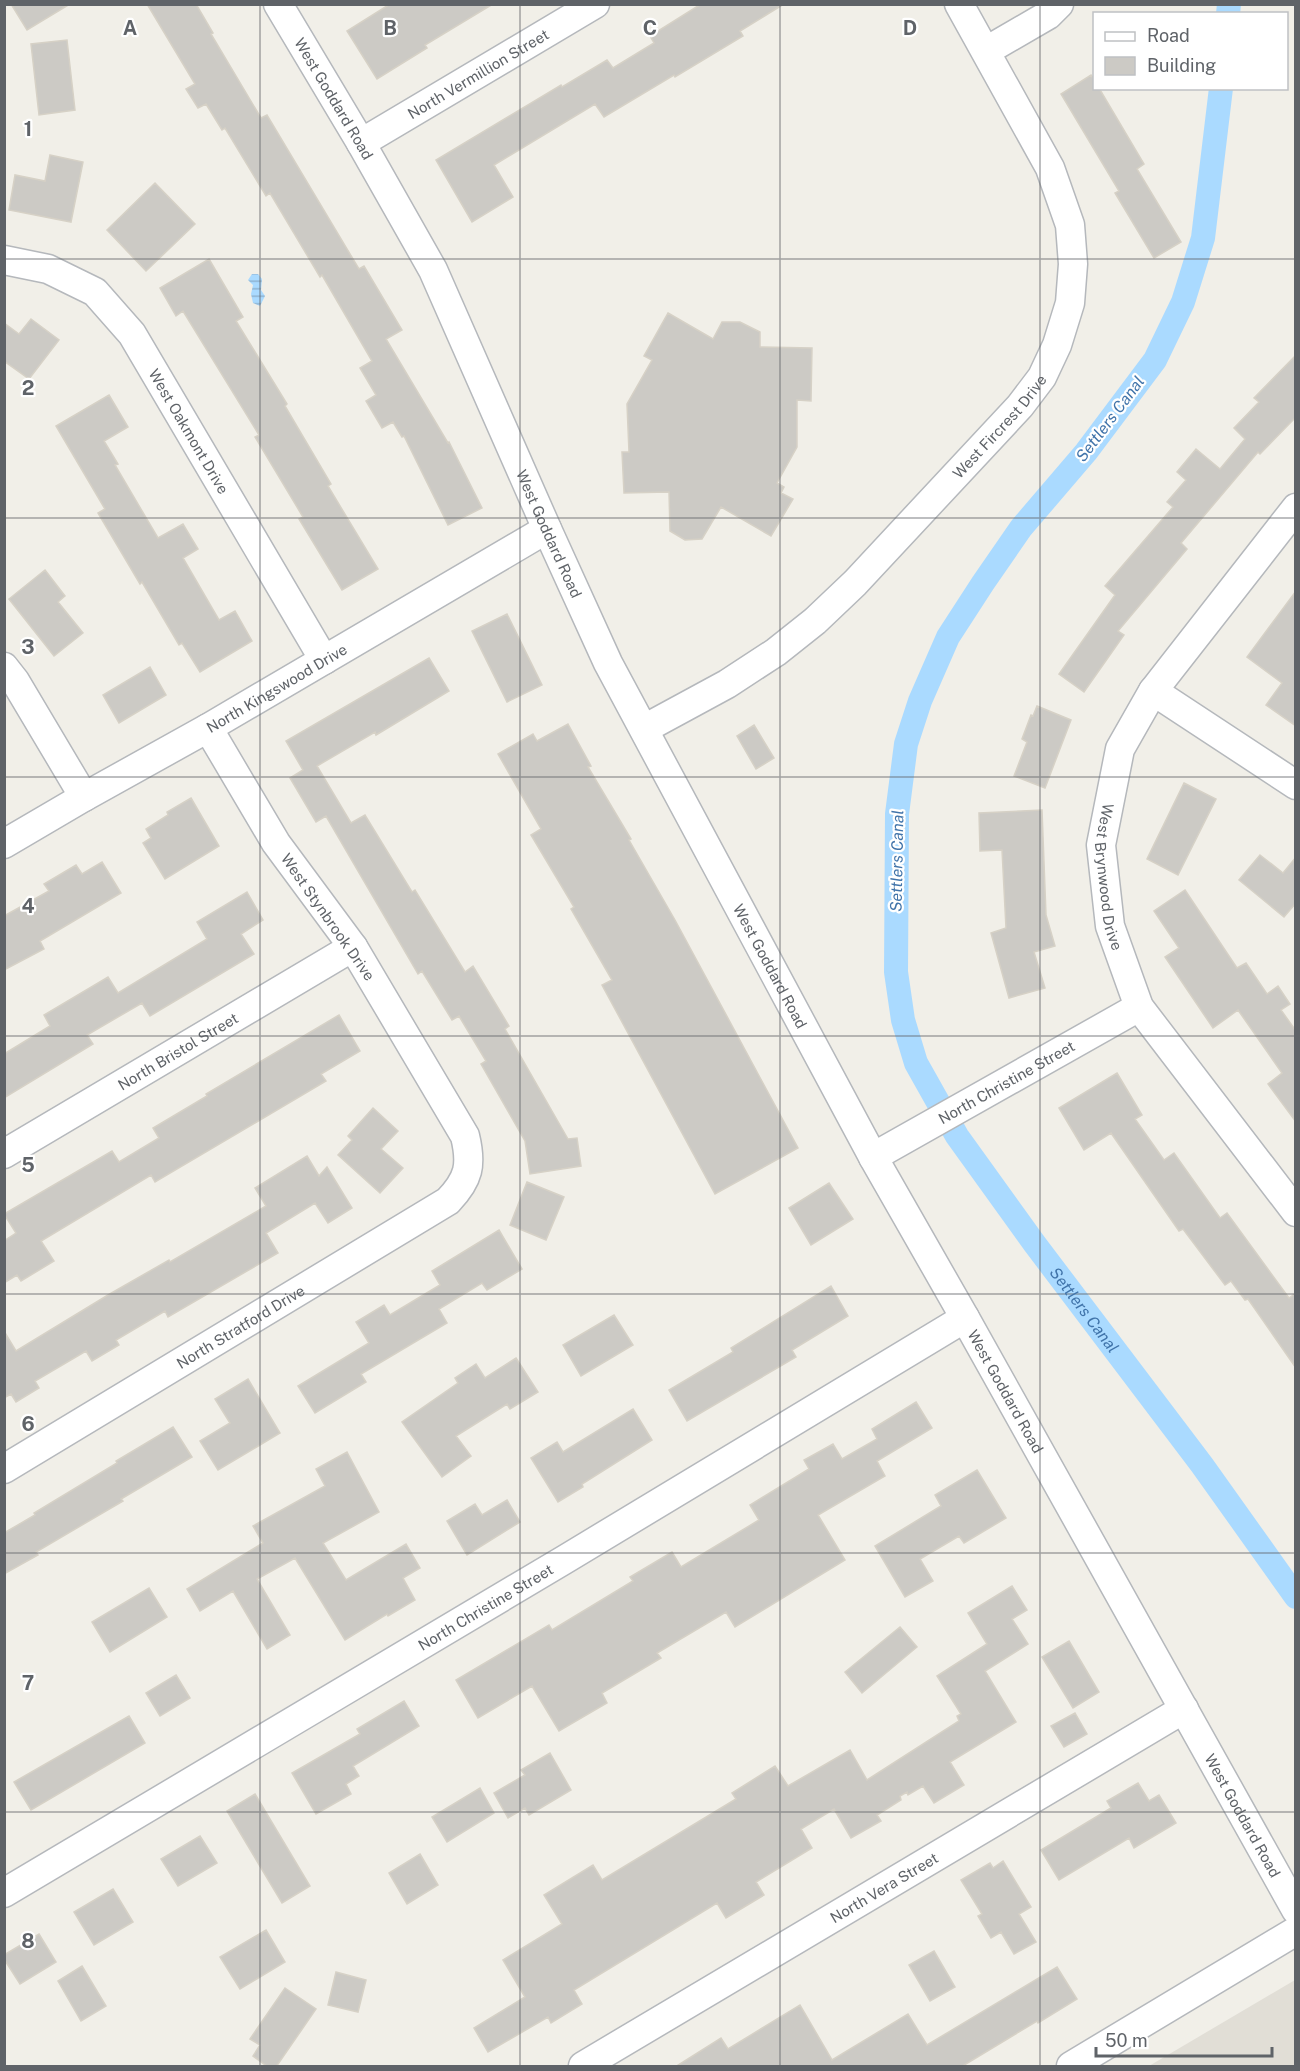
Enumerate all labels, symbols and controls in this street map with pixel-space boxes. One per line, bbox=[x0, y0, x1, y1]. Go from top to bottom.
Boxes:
legend bbox=[1093, 12, 1288, 90]
text: A bbox=[123, 16, 137, 40]
text: B bbox=[383, 16, 397, 40]
text: C bbox=[643, 16, 657, 40]
text: D bbox=[903, 16, 917, 40]
street label: North Vermillion Street bbox=[404, 25, 552, 122]
text: Road bbox=[1147, 25, 1190, 46]
street label: West Goddard Road bbox=[292, 35, 377, 162]
text: Building bbox=[1147, 55, 1216, 76]
text: 1 bbox=[24, 117, 32, 141]
street label: West Oakmont Drive bbox=[146, 366, 233, 497]
street label: West Fircrest Drive bbox=[949, 371, 1049, 481]
water label: Settlers Canal bbox=[1072, 373, 1148, 465]
text: 2 bbox=[22, 376, 34, 400]
street label: West Goddard Road bbox=[513, 467, 586, 600]
text: 3 bbox=[21, 635, 35, 659]
street label: North Kingswood Drive bbox=[203, 640, 350, 736]
street label: West Brynwood Drive bbox=[1092, 802, 1126, 952]
water label: Settlers Canal bbox=[887, 810, 907, 912]
street label: West Stynbrook Drive bbox=[278, 850, 378, 984]
text: 4 bbox=[21, 894, 35, 918]
street label: West Goddard Road bbox=[730, 901, 811, 1031]
street label: North Bristol Street bbox=[115, 1009, 241, 1093]
street label: North Christine Street bbox=[935, 1037, 1078, 1127]
text: 5 bbox=[21, 1153, 35, 1177]
water label: Settlers Canal bbox=[1046, 1263, 1123, 1356]
street label: North Stratford Drive bbox=[173, 1281, 307, 1372]
street label: West Goddard Road bbox=[965, 1327, 1047, 1456]
text: 6 bbox=[21, 1412, 35, 1436]
street label: North Christine Street bbox=[415, 1560, 556, 1653]
text: 7 bbox=[22, 1671, 34, 1695]
street label: West Goddard Road bbox=[1202, 1751, 1284, 1880]
street label: North Vera Street bbox=[827, 1849, 941, 1926]
text: 8 bbox=[21, 1929, 35, 1953]
scale bar bbox=[1096, 2020, 1272, 2058]
text: 50 m bbox=[1105, 2030, 1148, 2051]

